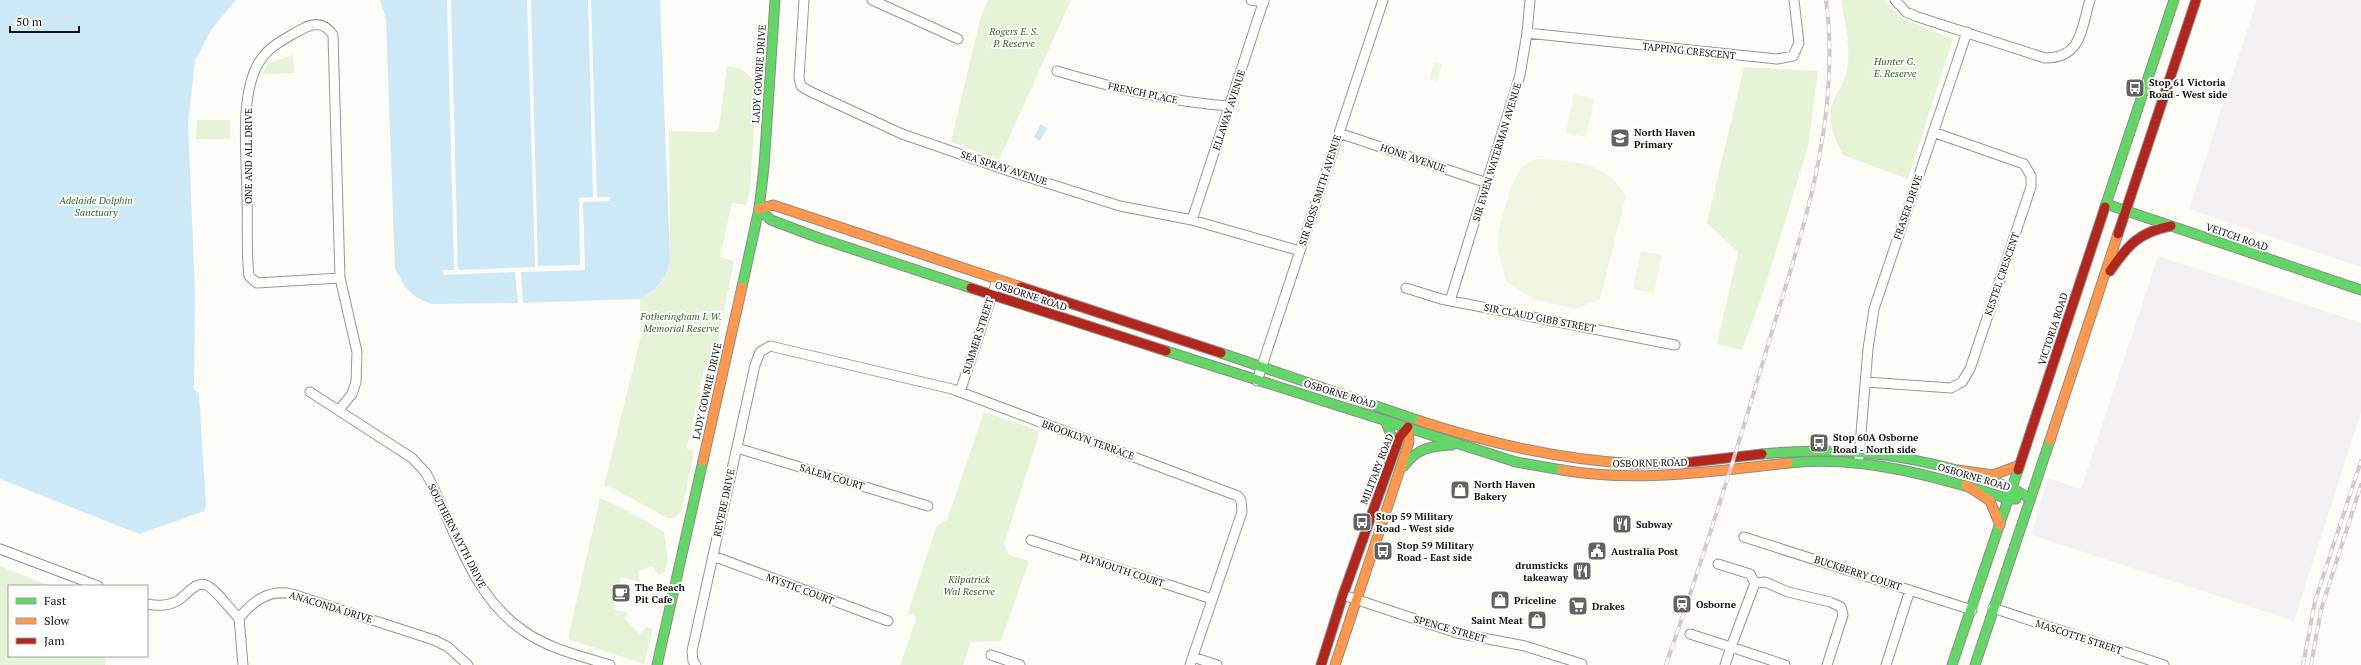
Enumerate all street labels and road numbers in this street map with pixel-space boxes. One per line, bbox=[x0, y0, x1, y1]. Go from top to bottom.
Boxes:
street label: LADY GOWRIE DRIVE bbox=[749, 24, 769, 124]
street label: TAPPING CRESCENT bbox=[1642, 40, 1736, 62]
street label: ELLAWAY AVENUE bbox=[1210, 68, 1248, 152]
street label: FRENCH PLACE bbox=[1107, 79, 1179, 107]
street label: SIR EWEN WATERMAN AVENUE bbox=[1470, 81, 1524, 223]
street label: ONE AND ALL DRIVE bbox=[242, 108, 255, 204]
street label: SIR ROSS SMITH AVENUE bbox=[1296, 133, 1344, 247]
street label: HONE AVENUE bbox=[1379, 141, 1448, 175]
street label: SEA SPRAY AVENUE bbox=[959, 148, 1049, 188]
street label: FRASER DRIVE bbox=[1891, 172, 1925, 241]
street label: VEITCH ROAD bbox=[2204, 220, 2270, 254]
street label: KESTEL CRESCENT bbox=[1982, 231, 2022, 317]
street label: OSBORNE ROAD bbox=[993, 278, 1069, 314]
street label: VICTORIA ROAD bbox=[2035, 291, 2071, 367]
street label: SUMMER STREET bbox=[959, 296, 997, 376]
street label: SIR CLAUD GIBB STREET bbox=[1483, 301, 1597, 335]
street label: LADY GOWRIE DRIVE bbox=[690, 341, 725, 441]
street label: OSBORNE ROAD bbox=[1302, 377, 1378, 411]
street label: BROOKLYN TERRACE bbox=[1040, 417, 1136, 463]
street label: MILITARY ROAD bbox=[1358, 432, 1396, 506]
street label: OSBORNE ROAD bbox=[1612, 456, 1688, 470]
street label: OSBORNE ROAD bbox=[1936, 460, 2012, 494]
street label: SALEM COURT bbox=[798, 461, 866, 493]
street label: REVERE DRIVE bbox=[710, 468, 738, 538]
street label: SOUTHERN MYTH DRIVE bbox=[425, 482, 489, 591]
street label: PLYMOUTH COURT bbox=[1078, 550, 1166, 590]
street label: BUCKBERRY COURT bbox=[1813, 553, 1903, 593]
street label: MYSTIC COURT bbox=[764, 571, 836, 607]
street label: ANACONDA DRIVE bbox=[288, 588, 374, 626]
street label: SPENCE STREET bbox=[1412, 612, 1488, 646]
street label: MASCOTTE STREET bbox=[2034, 617, 2124, 657]

